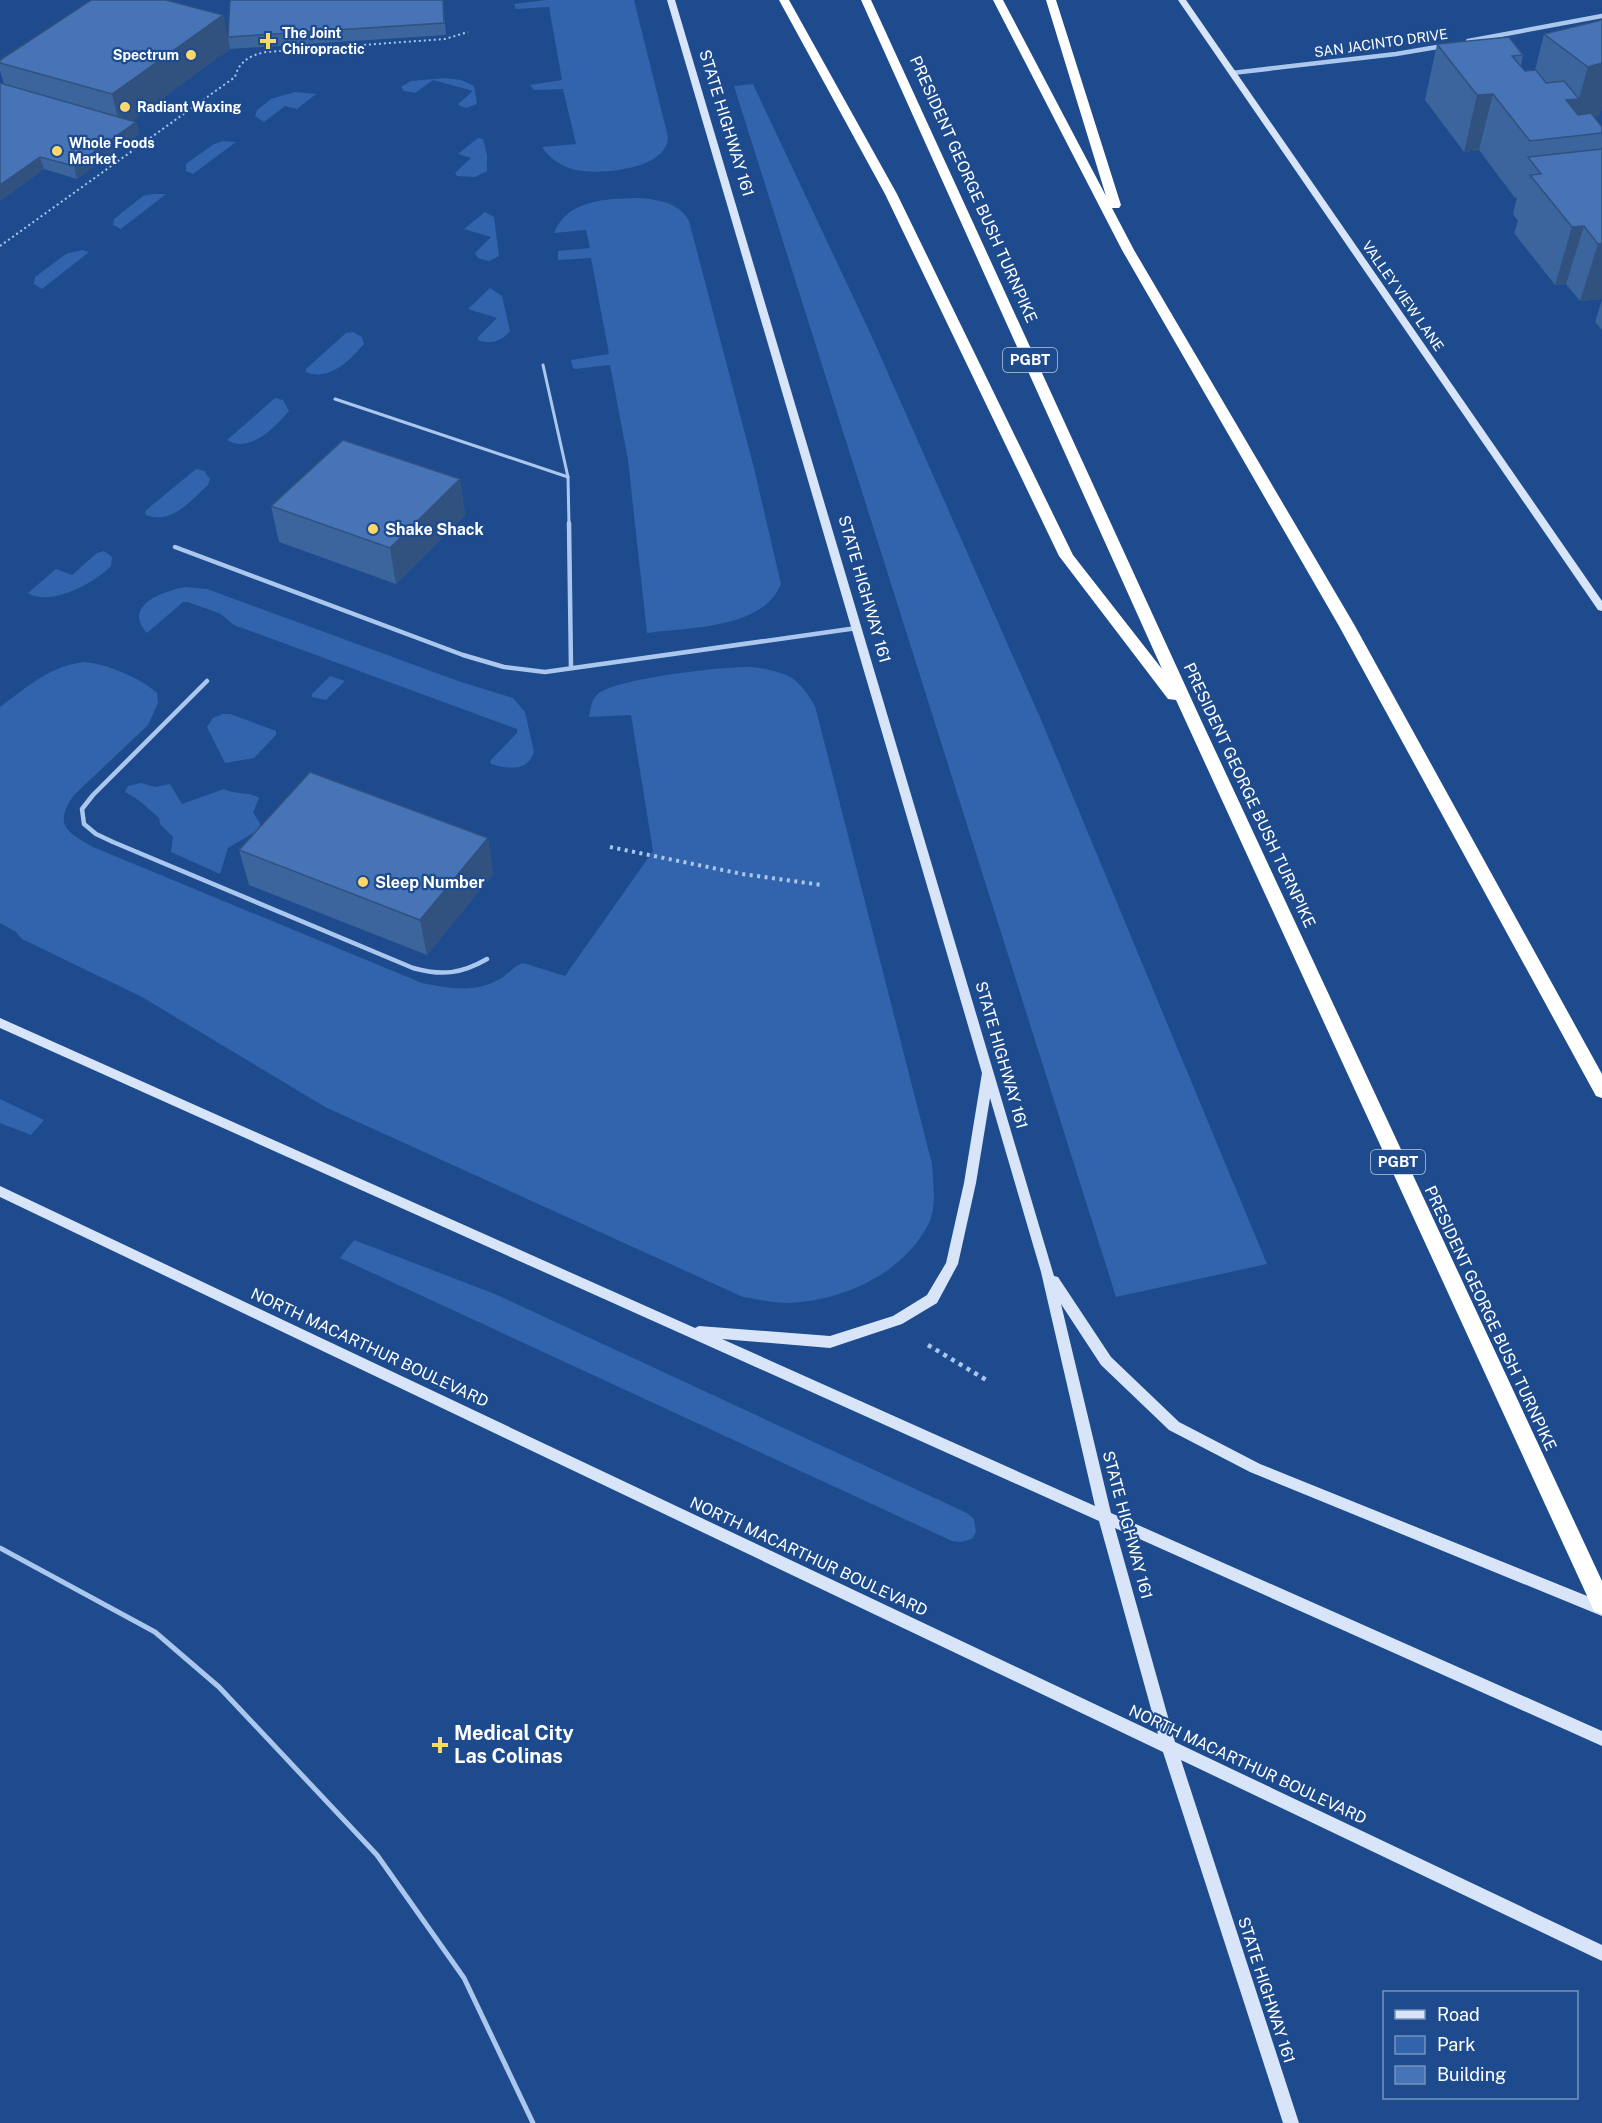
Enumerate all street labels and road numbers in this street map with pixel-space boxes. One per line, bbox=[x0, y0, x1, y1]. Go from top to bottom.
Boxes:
street label: SAN JACINTO DRIVE bbox=[1313, 26, 1449, 60]
street label: STATE HIGHWAY 161 bbox=[695, 47, 758, 199]
street label: PRESIDENT GEORGE BUSH TURNPIKE bbox=[906, 53, 1041, 326]
street label: VALLEY VIEW LANE bbox=[1359, 238, 1447, 354]
road number: PGBT bbox=[1003, 348, 1057, 372]
street label: STATE HIGHWAY 161 bbox=[834, 513, 895, 665]
street label: PRESIDENT GEORGE BUSH TURNPIKE bbox=[1180, 660, 1319, 931]
street label: STATE HIGHWAY 161 bbox=[971, 979, 1032, 1131]
road number: PGBT bbox=[1371, 1150, 1425, 1174]
street label: PRESIDENT GEORGE BUSH TURNPIKE bbox=[1421, 1183, 1560, 1454]
street label: NORTH MACARTHUR BOULEVARD bbox=[248, 1284, 492, 1411]
street label: STATE HIGHWAY 161 bbox=[1099, 1449, 1156, 1601]
street label: NORTH MACARTHUR BOULEVARD bbox=[687, 1493, 931, 1620]
street label: NORTH MACARTHUR BOULEVARD bbox=[1126, 1701, 1370, 1828]
street label: STATE HIGHWAY 161 bbox=[1234, 1915, 1299, 2066]

